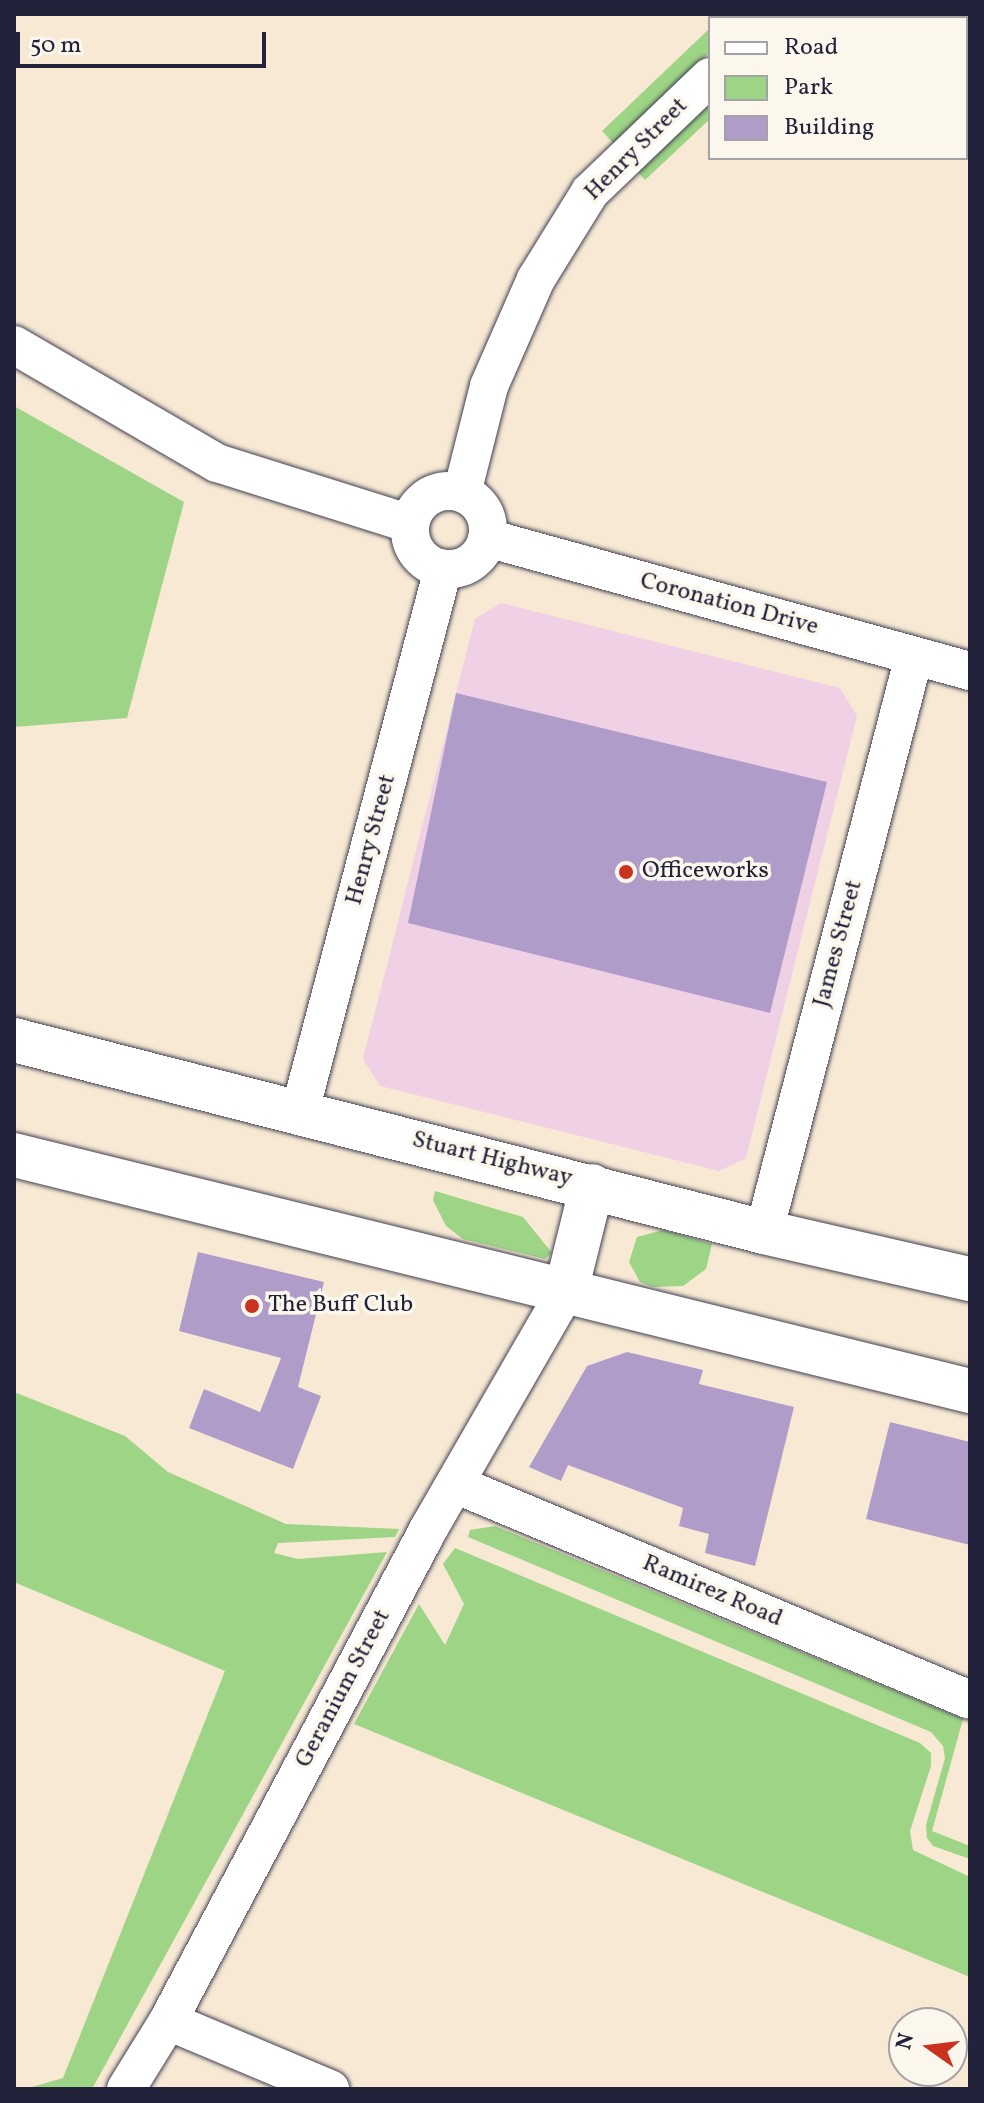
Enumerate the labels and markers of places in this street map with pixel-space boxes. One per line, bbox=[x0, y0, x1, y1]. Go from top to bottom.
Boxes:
place label: Officeworks bbox=[642, 858, 769, 886]
marker: Officeworks bbox=[617, 863, 635, 881]
place label: The Buff Club bbox=[268, 1292, 411, 1320]
marker: The Buff Club bbox=[243, 1297, 261, 1315]

